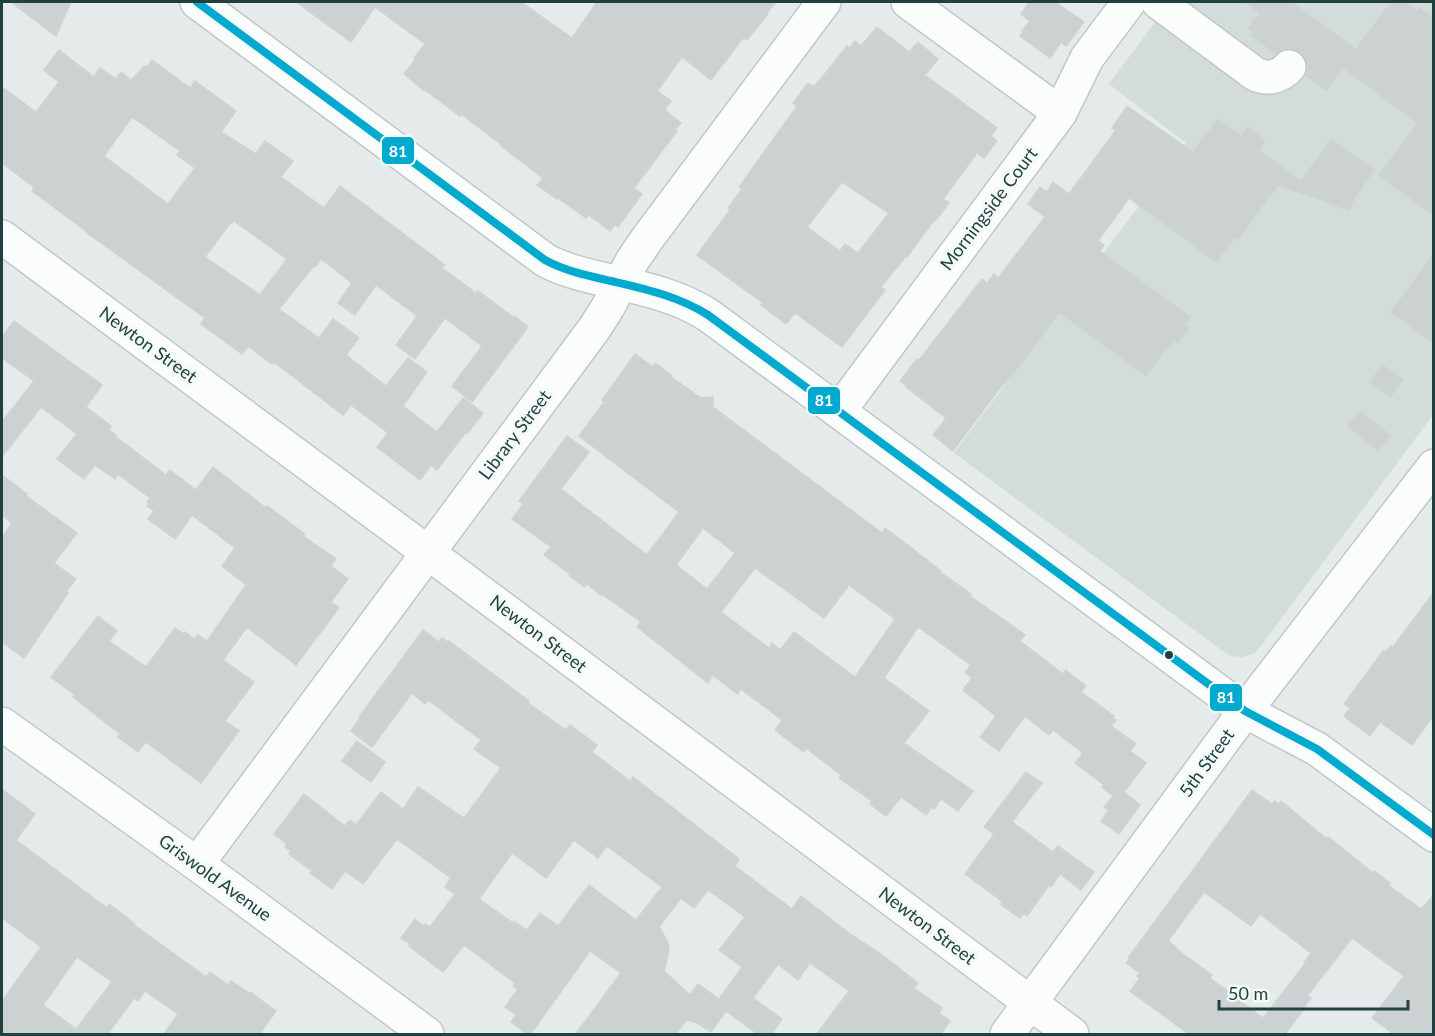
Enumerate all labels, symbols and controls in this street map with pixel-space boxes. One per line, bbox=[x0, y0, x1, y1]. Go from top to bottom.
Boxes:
line badge: 81 bbox=[381, 136, 415, 165]
text: 81 bbox=[389, 141, 407, 160]
street label: Morningside Court bbox=[935, 142, 1042, 274]
street label: Newton Street bbox=[95, 301, 202, 387]
street label: Library Street bbox=[473, 385, 555, 484]
line badge: 81 bbox=[807, 386, 841, 415]
text: 81 bbox=[815, 390, 833, 409]
street label: Newton Street bbox=[486, 590, 592, 677]
unlabelled marker bbox=[1163, 649, 1175, 661]
line badge: 81 bbox=[1209, 683, 1243, 712]
text: 81 bbox=[1217, 687, 1235, 706]
street label: 5th Street bbox=[1174, 724, 1239, 801]
street label: Griswold Avenue bbox=[155, 829, 276, 925]
street label: Newton Street bbox=[875, 882, 981, 969]
scale bar bbox=[1219, 973, 1408, 1011]
text: 50 m bbox=[1228, 982, 1268, 1004]

